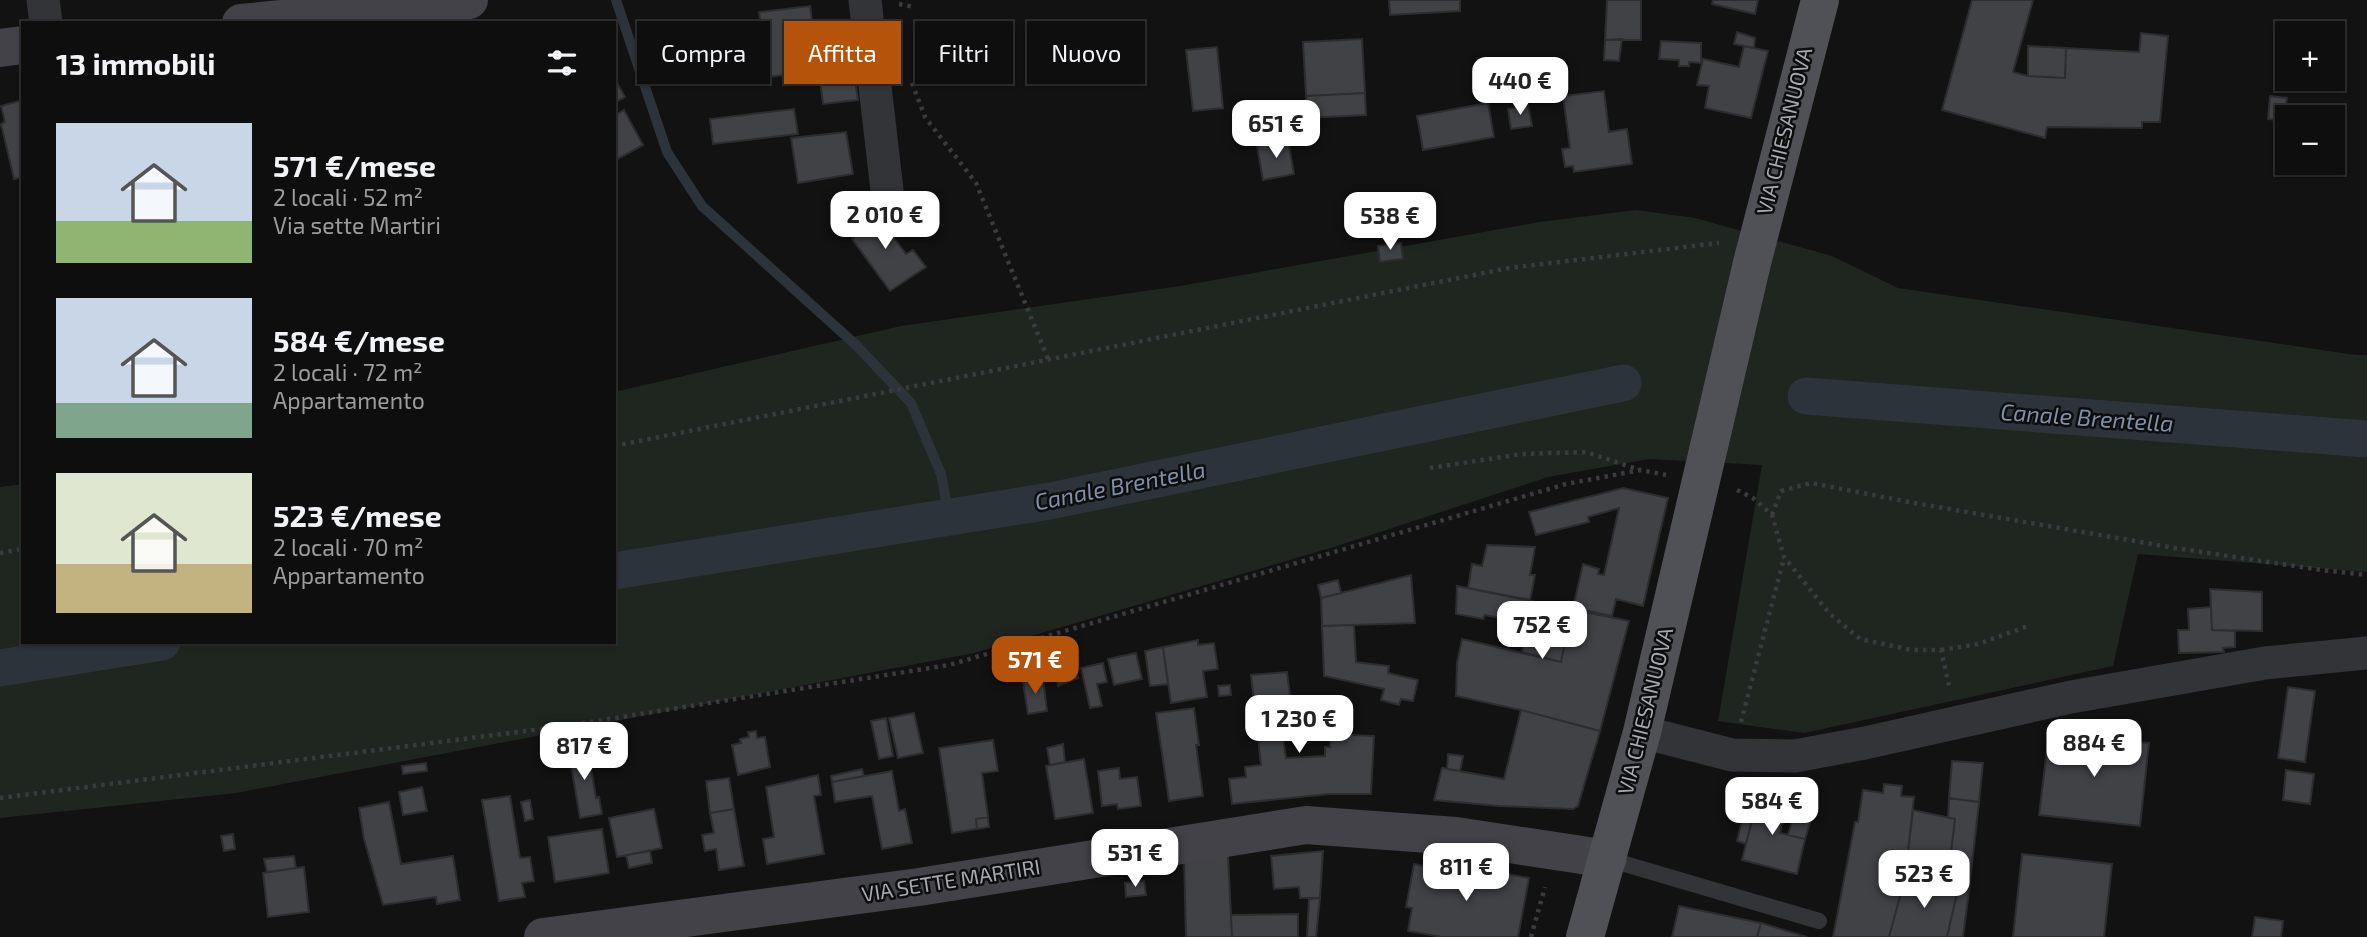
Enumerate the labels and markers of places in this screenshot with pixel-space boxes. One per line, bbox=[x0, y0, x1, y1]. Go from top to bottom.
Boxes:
pin: 440 € bbox=[1471, 58, 1569, 117]
pin: 651 € bbox=[1227, 100, 1325, 160]
pin: 2 010 € bbox=[820, 191, 950, 251]
pin: 538 € bbox=[1341, 192, 1439, 252]
pin: 752 € bbox=[1493, 602, 1591, 661]
pin: 571 € bbox=[986, 636, 1084, 696]
pin: 1 230 € bbox=[1234, 696, 1364, 755]
pin: 884 € bbox=[2045, 720, 2143, 779]
pin: 817 € bbox=[535, 722, 633, 782]
pin: 584 € bbox=[1723, 778, 1821, 837]
pin: 531 € bbox=[1086, 830, 1184, 889]
pin: 811 € bbox=[1417, 844, 1515, 903]
pin: 523 € bbox=[1875, 850, 1973, 910]

